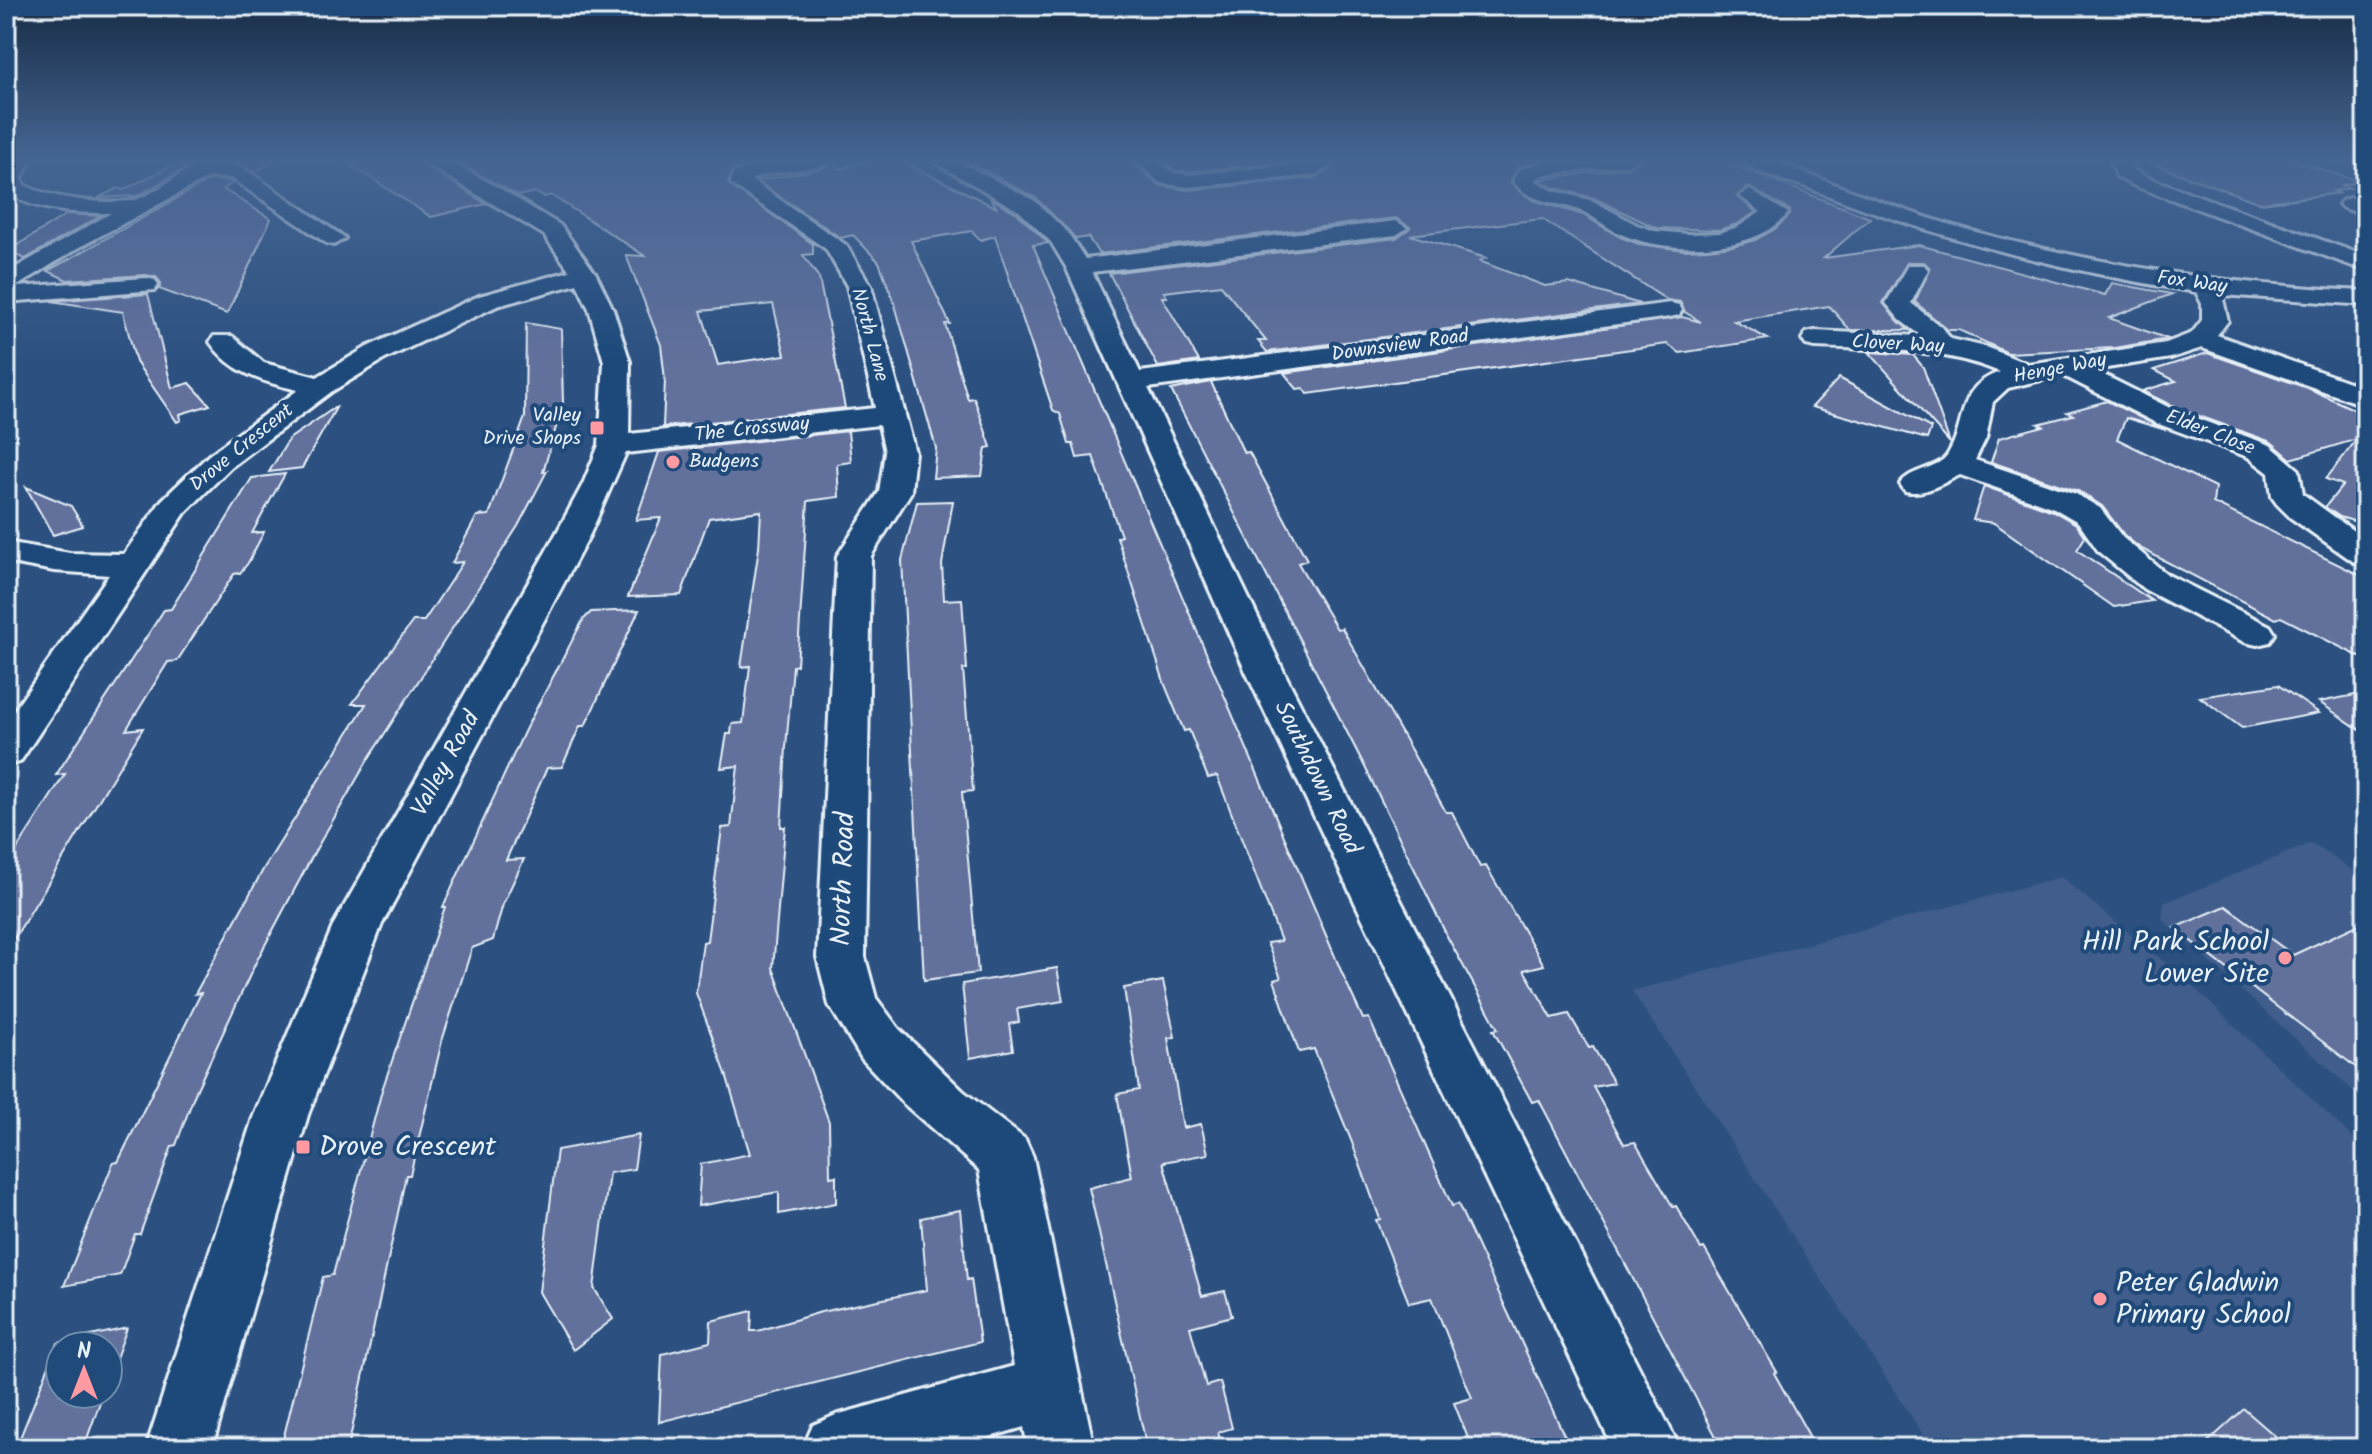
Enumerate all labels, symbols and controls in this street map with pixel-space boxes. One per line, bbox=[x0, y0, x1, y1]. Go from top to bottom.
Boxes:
street label: Fox Way bbox=[2155, 262, 2230, 304]
street label: North Lane bbox=[841, 285, 897, 385]
street label: Downsview Road bbox=[1329, 320, 1472, 371]
street label: Clover Way bbox=[1851, 327, 1946, 363]
street label: Henge Way bbox=[2011, 344, 2110, 394]
street label: Drove Crescent bbox=[183, 396, 301, 500]
place label: Valley Drive Shops bbox=[483, 400, 582, 455]
street label: Elder Close bbox=[2161, 401, 2259, 465]
street label: The Crossway bbox=[693, 408, 812, 452]
marker: Valley Drive Shops bbox=[588, 419, 606, 437]
place label: Budgens bbox=[689, 446, 759, 478]
marker: Budgens bbox=[664, 453, 682, 471]
street label: Southdown Road bbox=[1263, 694, 1372, 862]
street label: Valley Road bbox=[401, 703, 492, 824]
street label: North Road bbox=[819, 810, 869, 947]
place label: Hill Park School Lower Site bbox=[2082, 920, 2269, 997]
marker: Hill Park School Lower Site bbox=[2276, 949, 2294, 967]
place label: Drove Crescent bbox=[319, 1125, 497, 1170]
marker: Drove Crescent bbox=[294, 1138, 312, 1156]
place label: Peter Gladwin Primary School bbox=[2116, 1261, 2291, 1338]
marker: Peter Gladwin Primary School bbox=[2091, 1290, 2109, 1308]
north arrow bbox=[44, 1330, 124, 1410]
text: N bbox=[77, 1335, 91, 1370]

